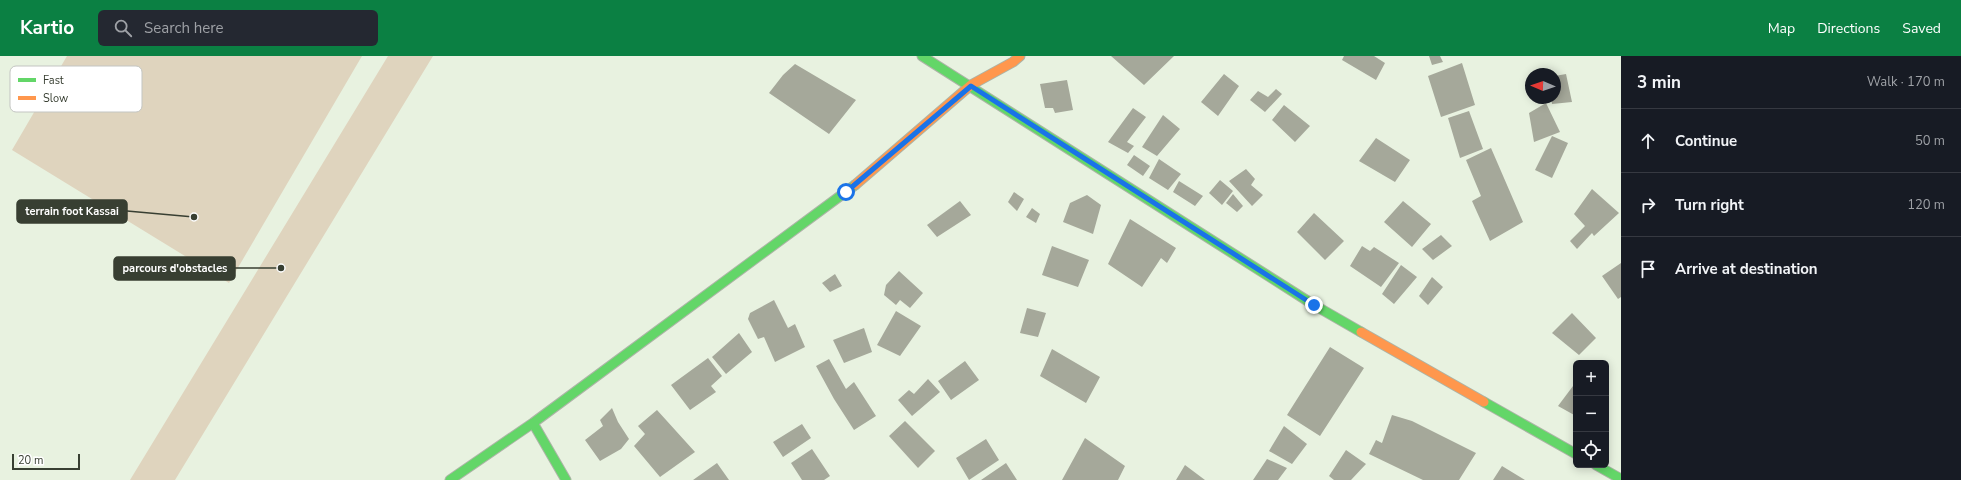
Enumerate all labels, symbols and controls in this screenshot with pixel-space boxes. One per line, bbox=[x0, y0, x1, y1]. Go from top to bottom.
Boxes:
search box bbox=[98, 10, 378, 46]
text: Kartio bbox=[20, 15, 74, 41]
icon: search bbox=[112, 17, 134, 39]
text: Search here bbox=[144, 18, 224, 38]
text: Map bbox=[1768, 19, 1795, 38]
text: Directions bbox=[1817, 19, 1880, 38]
text: Saved bbox=[1902, 19, 1941, 38]
legend bbox=[10, 66, 142, 112]
north arrow bbox=[1525, 68, 1561, 104]
text: 3 min bbox=[1637, 71, 1681, 94]
text: Fast bbox=[43, 73, 64, 88]
text: Walk · 170 m bbox=[1867, 73, 1945, 91]
text: Slow bbox=[43, 91, 68, 106]
icon: ahead bbox=[1637, 130, 1659, 152]
text: Continue bbox=[1675, 131, 1737, 151]
text: 50 m bbox=[1915, 132, 1945, 150]
route start bbox=[837, 183, 855, 201]
icon: right bbox=[1637, 194, 1659, 216]
text: Turn right bbox=[1675, 195, 1744, 215]
text: 120 m bbox=[1907, 196, 1945, 214]
callout: terrain foot Kassai bbox=[17, 200, 127, 223]
text: terrain foot Kassai bbox=[25, 204, 119, 219]
callout: parcours d'obstacles bbox=[114, 257, 235, 280]
icon: arrive bbox=[1637, 258, 1659, 280]
text: Arrive at destination bbox=[1675, 259, 1818, 279]
text: parcours d'obstacles bbox=[123, 261, 227, 276]
route end bbox=[1305, 296, 1323, 314]
map controls bbox=[1573, 360, 1609, 468]
button: + bbox=[1573, 360, 1609, 396]
button: − bbox=[1573, 396, 1609, 432]
button: locate bbox=[1573, 432, 1609, 468]
scale bar bbox=[12, 452, 80, 471]
text: 20 m bbox=[18, 453, 43, 468]

